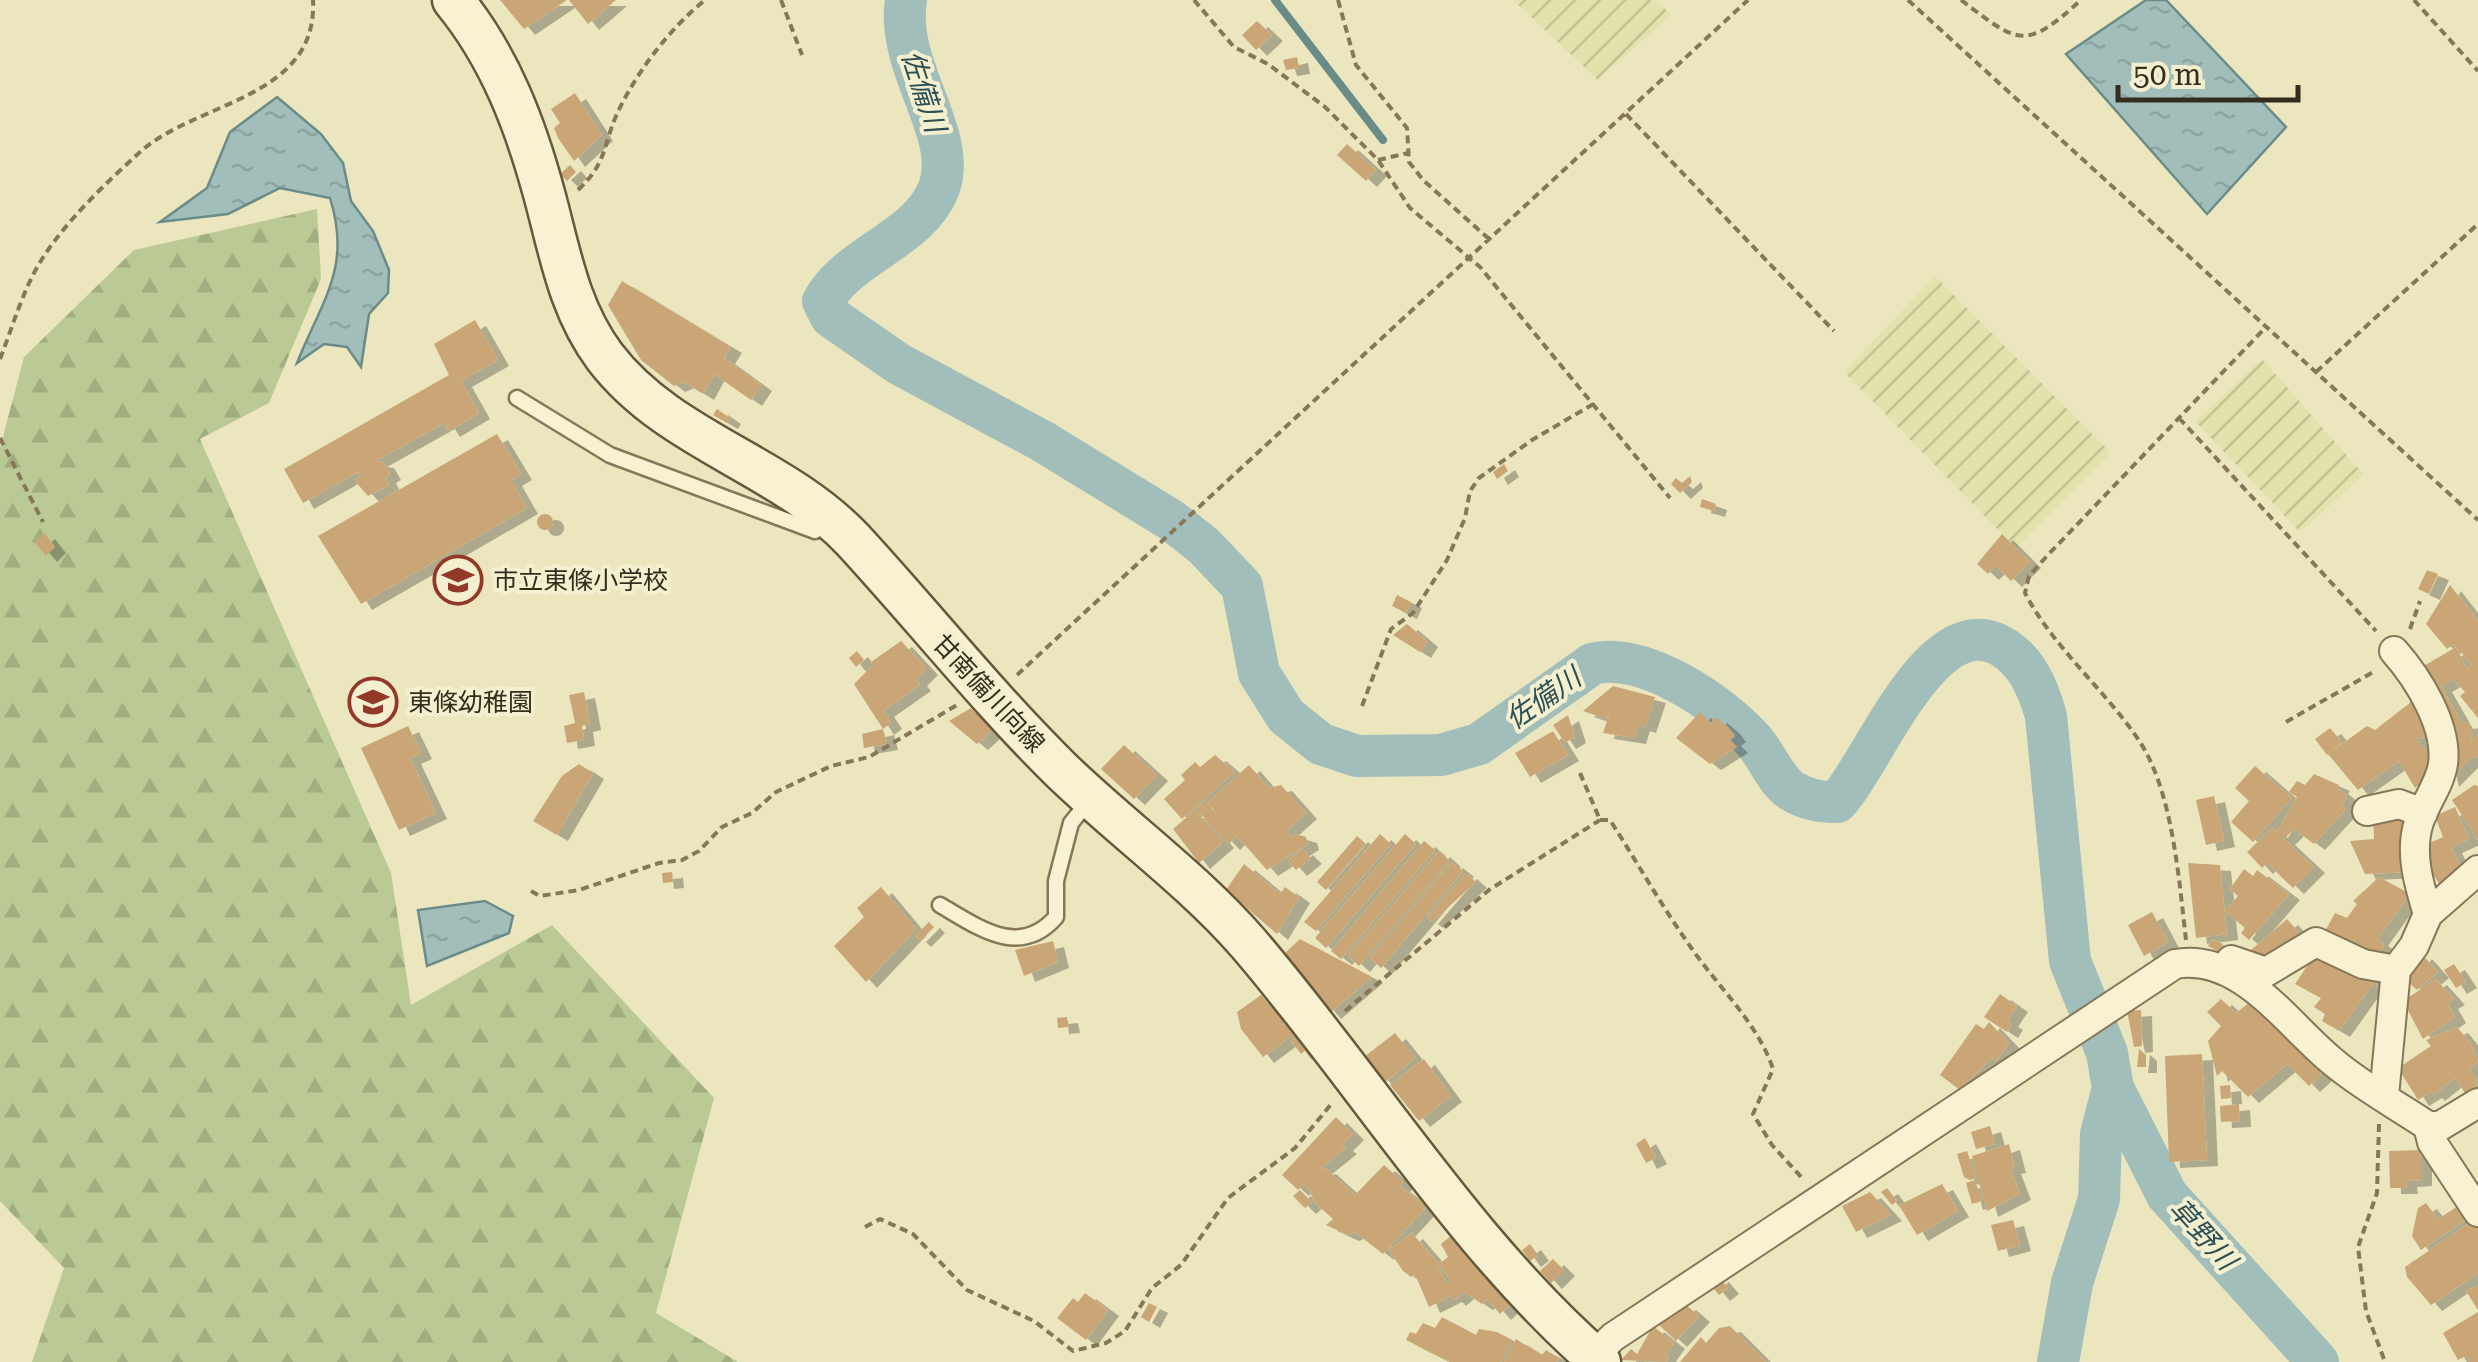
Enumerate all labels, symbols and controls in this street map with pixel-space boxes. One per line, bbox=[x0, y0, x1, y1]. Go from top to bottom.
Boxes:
scale bar bbox=[2118, 40, 2298, 102]
water label: 佐備川 bbox=[895, 46, 953, 139]
text: 50 m bbox=[2133, 57, 2202, 92]
school or university icon: 市立東條小学校 bbox=[432, 554, 484, 606]
place label: 市立東條小学校 bbox=[493, 566, 668, 595]
street label: 甘南備川向線 bbox=[927, 629, 1050, 758]
water label: 佐備川 bbox=[1499, 659, 1590, 736]
school or university icon: 東條幼稚園 bbox=[347, 676, 399, 728]
place label: 東條幼稚園 bbox=[408, 688, 533, 717]
water label: 草野川 bbox=[2162, 1192, 2245, 1279]

